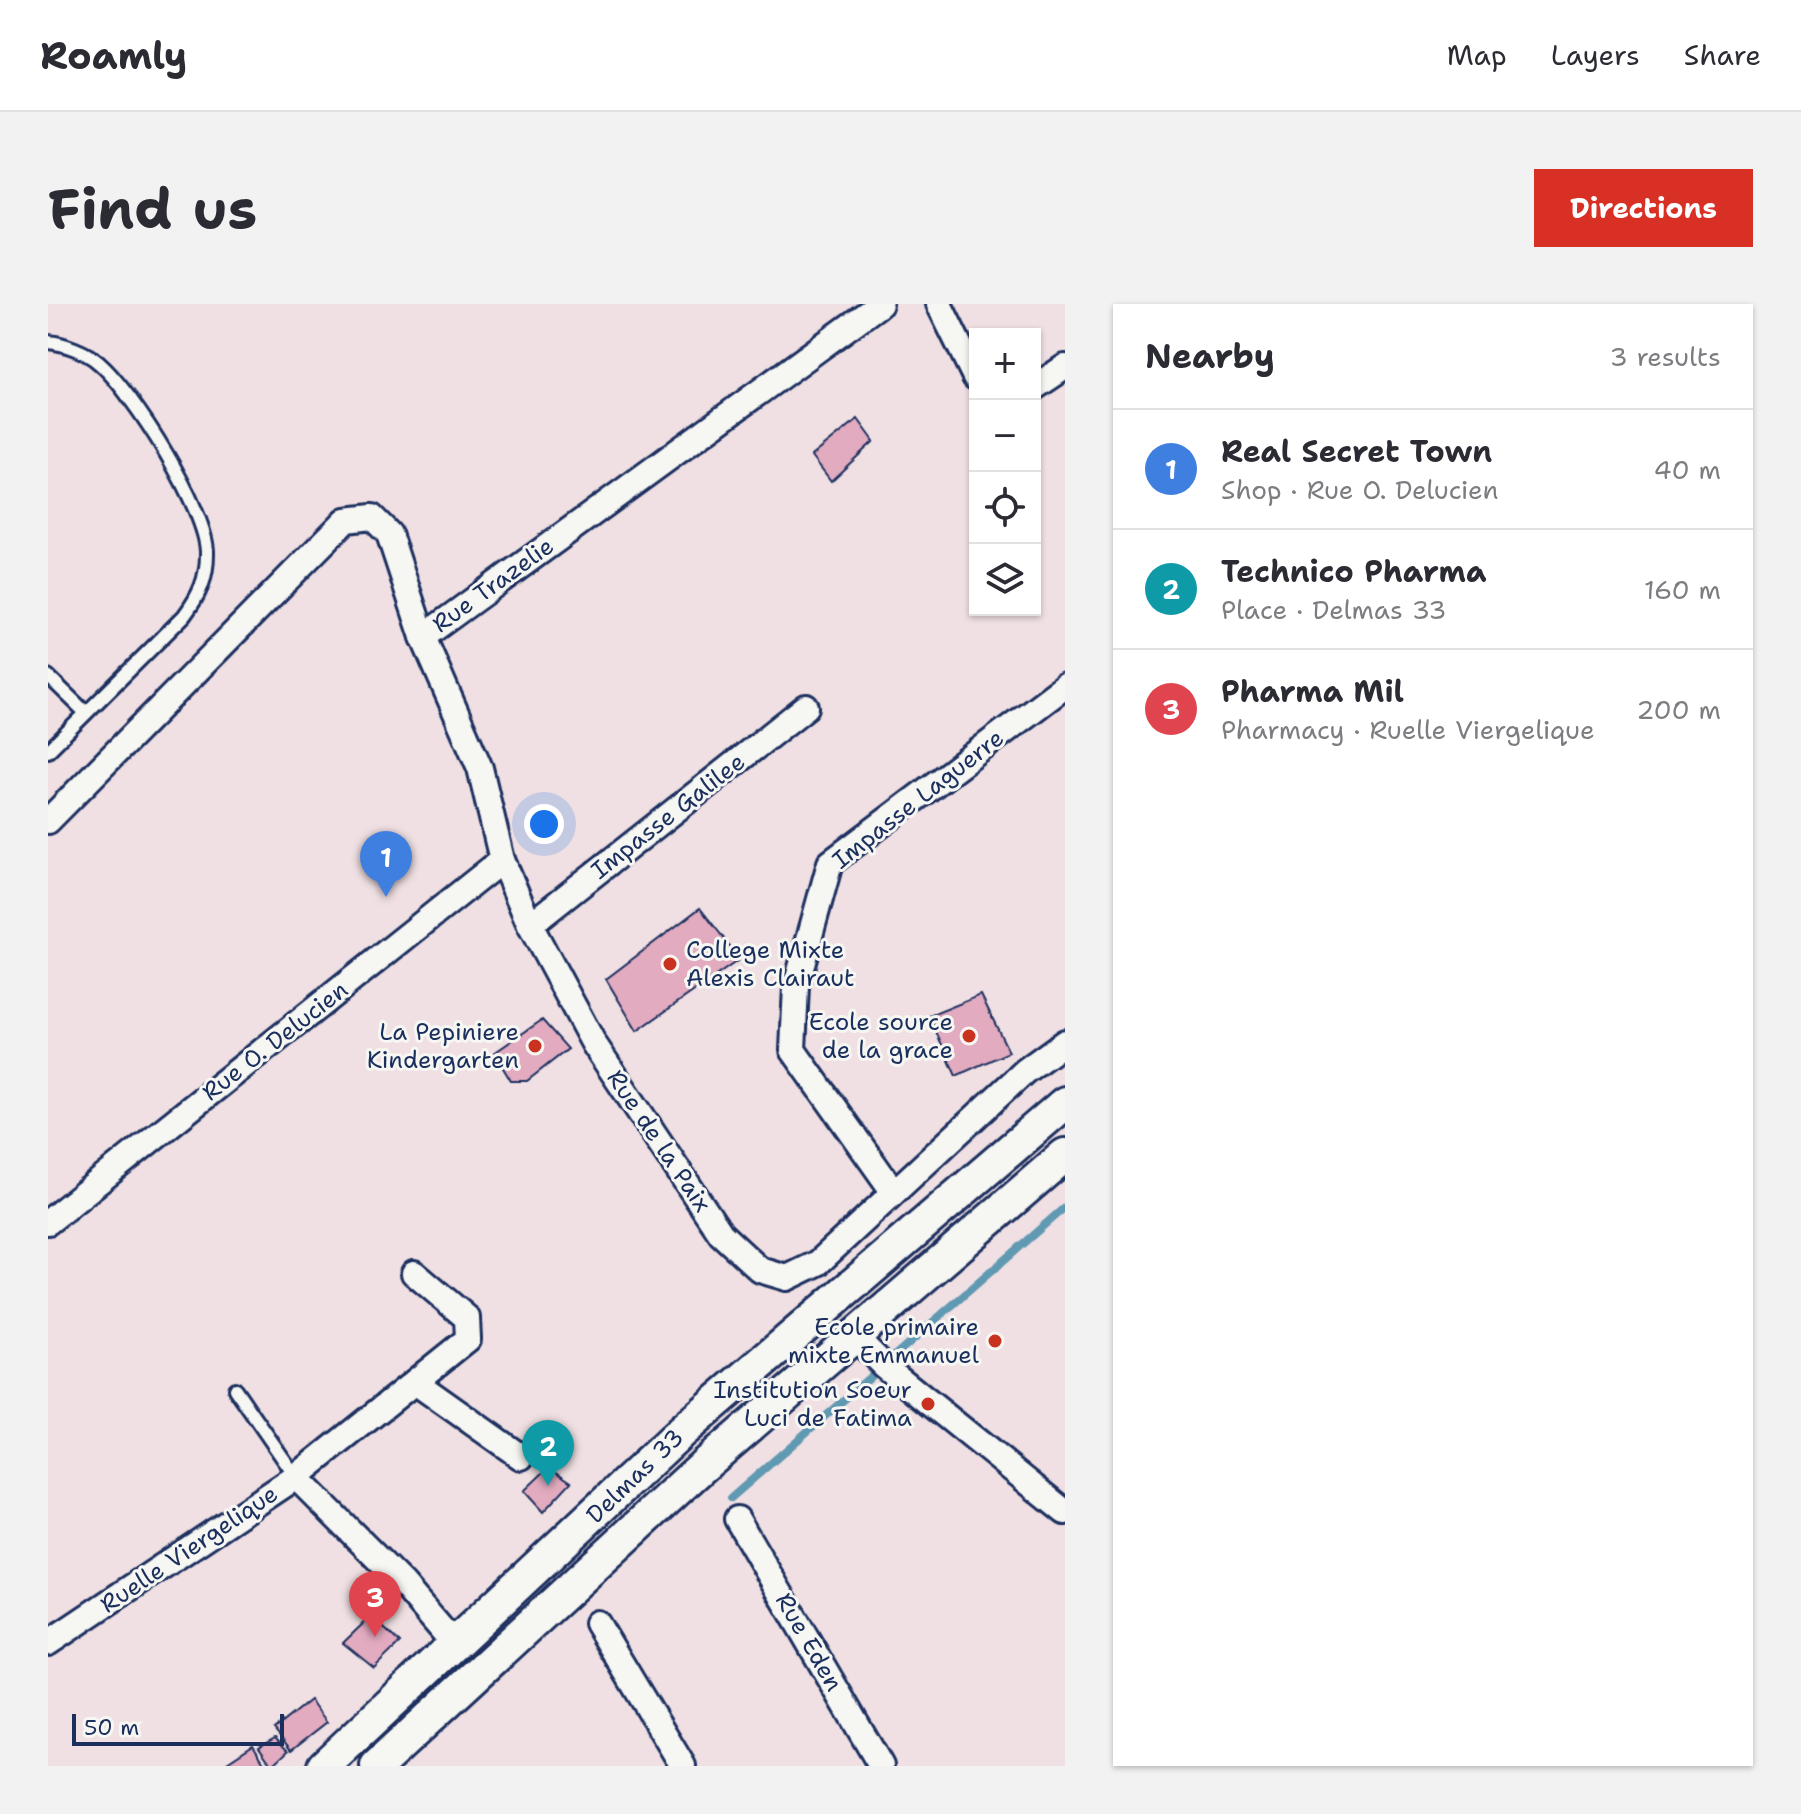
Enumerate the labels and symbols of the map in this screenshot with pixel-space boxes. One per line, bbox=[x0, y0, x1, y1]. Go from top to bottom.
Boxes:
street label: Rue Trazelie bbox=[426, 530, 560, 640]
street label: Impasse Laguerre bbox=[826, 722, 1010, 876]
street label: Impasse Galilee bbox=[584, 746, 752, 886]
your location bbox=[524, 804, 564, 844]
pin: 1 bbox=[360, 831, 412, 897]
place label: College Mixte Alexis Clairaut bbox=[686, 934, 855, 994]
marker: College Mixte Alexis Clairaut bbox=[661, 955, 679, 973]
street label: Rue O. Delucien bbox=[195, 974, 355, 1108]
place label: Ecole source de la grace bbox=[809, 1006, 953, 1066]
place label: La Pepiniere Kindergarten bbox=[367, 1016, 519, 1076]
marker: Ecole source de la grace bbox=[960, 1027, 978, 1045]
marker: La Pepiniere Kindergarten bbox=[526, 1037, 544, 1055]
street label: Rue de la Paix bbox=[600, 1064, 718, 1218]
place label: Ecole primaire mixte Emmanuel bbox=[788, 1311, 980, 1371]
marker: Ecole primaire mixte Emmanuel bbox=[986, 1332, 1004, 1350]
place label: Institution Soeur Luci de Fatima bbox=[713, 1374, 912, 1434]
marker: Institution Soeur Luci de Fatima bbox=[919, 1395, 937, 1413]
pin: 2 bbox=[522, 1420, 574, 1486]
street label: Delmas 33 bbox=[579, 1421, 691, 1531]
street label: Ruelle Viergelique bbox=[94, 1478, 284, 1620]
pin: 3 bbox=[349, 1571, 401, 1637]
street label: Rue Eden bbox=[768, 1587, 850, 1697]
scale bar bbox=[72, 1710, 284, 1746]

